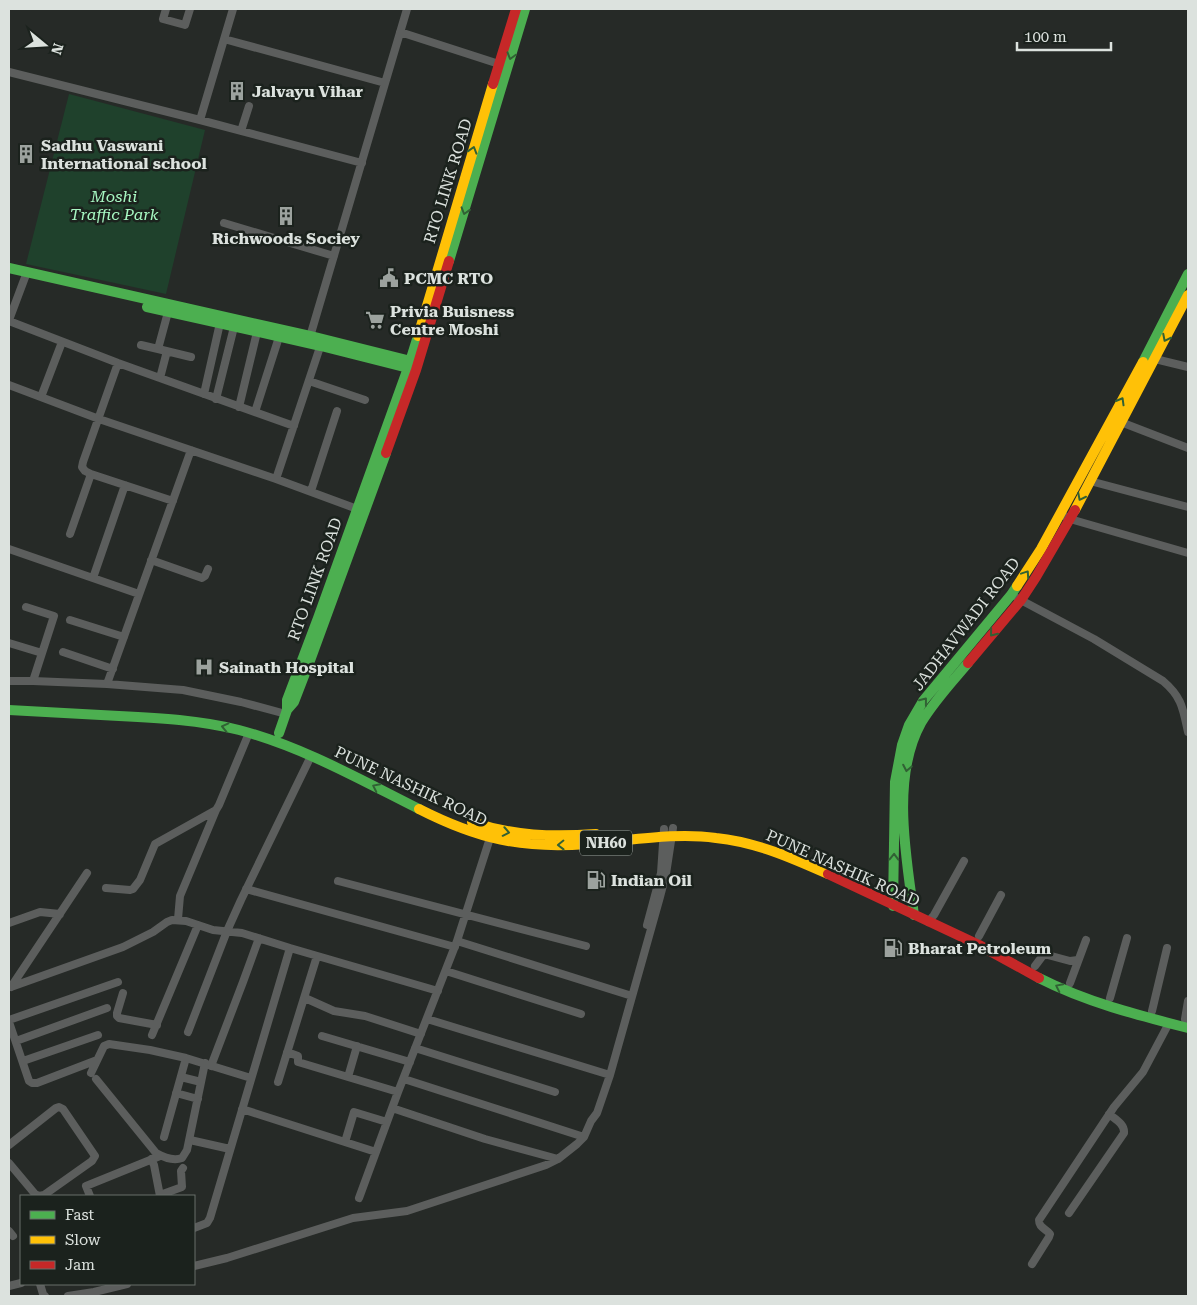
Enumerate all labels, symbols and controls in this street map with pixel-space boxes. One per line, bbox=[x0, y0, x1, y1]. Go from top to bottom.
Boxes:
north arrow bbox=[20, 20, 70, 70]
scale bar bbox=[1017, 20, 1111, 52]
text: 100 m bbox=[1024, 28, 1067, 46]
text: N bbox=[48, 41, 67, 57]
one-way arrow bbox=[506, 51, 517, 60]
building icon: Jalvayu Vihar bbox=[226, 80, 248, 102]
place label: Jalvayu Vihar bbox=[252, 82, 363, 101]
street label: RTO LINK ROAD bbox=[420, 116, 476, 246]
place label: Sadhu Vaswani International school bbox=[41, 136, 207, 173]
building icon: Sadhu Vaswani International school bbox=[15, 143, 37, 165]
one-way arrow bbox=[468, 146, 478, 154]
park label: Moshi Traffic Park bbox=[70, 187, 159, 224]
building icon: Richwoods Sociey bbox=[275, 205, 297, 227]
one-way arrow bbox=[460, 207, 470, 215]
place label: Richwoods Sociey bbox=[212, 229, 360, 248]
public building icon: PCMC RTO bbox=[378, 267, 400, 289]
place label: PCMC RTO bbox=[404, 269, 493, 288]
place label: Privia Buisness Centre Moshi bbox=[390, 302, 514, 339]
supermarket icon: Privia Buisness Centre Moshi bbox=[364, 309, 386, 331]
one-way arrow bbox=[1162, 333, 1172, 342]
one-way arrow bbox=[1115, 398, 1125, 407]
one-way arrow bbox=[1077, 492, 1087, 501]
street label: RTO LINK ROAD bbox=[284, 515, 346, 643]
street label: JADHAVWADI ROAD bbox=[908, 554, 1024, 694]
one-way arrow bbox=[1019, 570, 1029, 579]
one-way arrow bbox=[991, 627, 999, 636]
hospital icon: Sainath Hospital bbox=[193, 656, 215, 678]
place label: Sainath Hospital bbox=[219, 658, 355, 677]
one-way arrow bbox=[919, 698, 927, 707]
one-way arrow bbox=[221, 722, 230, 733]
street label: PUNE NASHIK ROAD bbox=[332, 742, 490, 830]
one-way arrow bbox=[903, 763, 913, 772]
one-way arrow bbox=[372, 784, 381, 794]
street label: PUNE NASHIK ROAD bbox=[763, 825, 923, 911]
one-way arrow bbox=[501, 826, 510, 836]
road number: NH60 bbox=[580, 830, 632, 856]
one-way arrow bbox=[557, 840, 565, 851]
one-way arrow bbox=[888, 853, 899, 861]
fuel station icon: Indian Oil bbox=[585, 869, 607, 891]
place label: Indian Oil bbox=[611, 871, 692, 890]
fuel station icon: Bharat Petroleum bbox=[882, 937, 904, 959]
place label: Bharat Petroleum bbox=[908, 939, 1052, 958]
one-way arrow bbox=[1055, 983, 1064, 993]
legend bbox=[20, 1195, 195, 1285]
text: Fast bbox=[65, 1206, 95, 1224]
text: Slow bbox=[65, 1231, 101, 1249]
text: Jam bbox=[65, 1256, 95, 1274]

